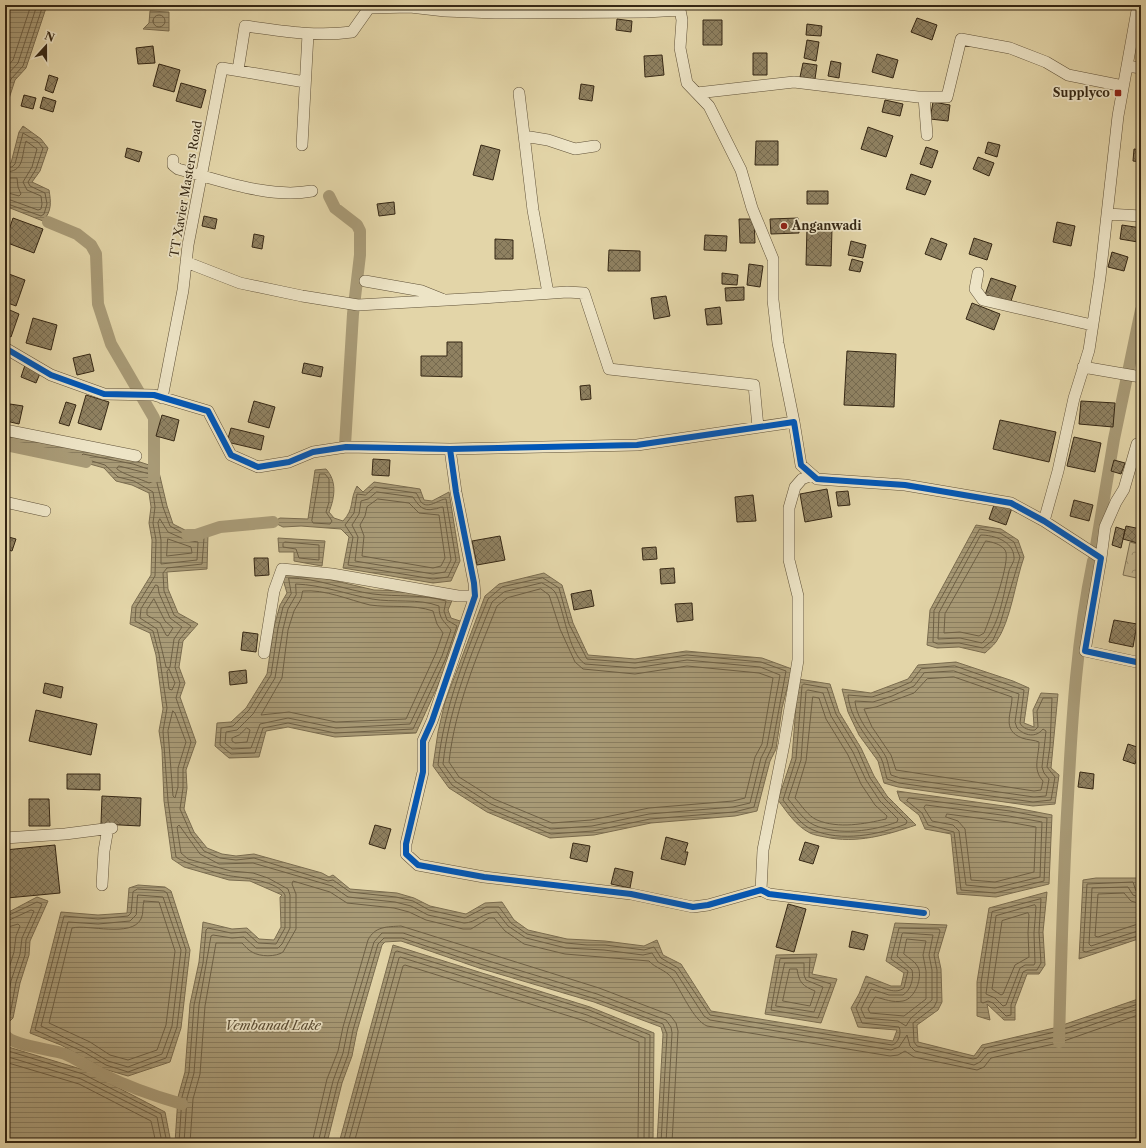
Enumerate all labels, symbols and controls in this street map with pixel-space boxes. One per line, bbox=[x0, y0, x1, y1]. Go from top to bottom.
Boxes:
north arrow bbox=[26, 26, 66, 66]
text: N bbox=[43, 28, 57, 45]
place label: Supplyco bbox=[1053, 85, 1110, 100]
marker: Supplyco bbox=[1113, 88, 1123, 98]
street label: TT Xavier Masters Road bbox=[166, 119, 205, 258]
place label: Anganwadi bbox=[791, 218, 862, 233]
marker: Anganwadi bbox=[779, 221, 789, 231]
water label: Vembanad Lake bbox=[225, 1017, 322, 1033]

